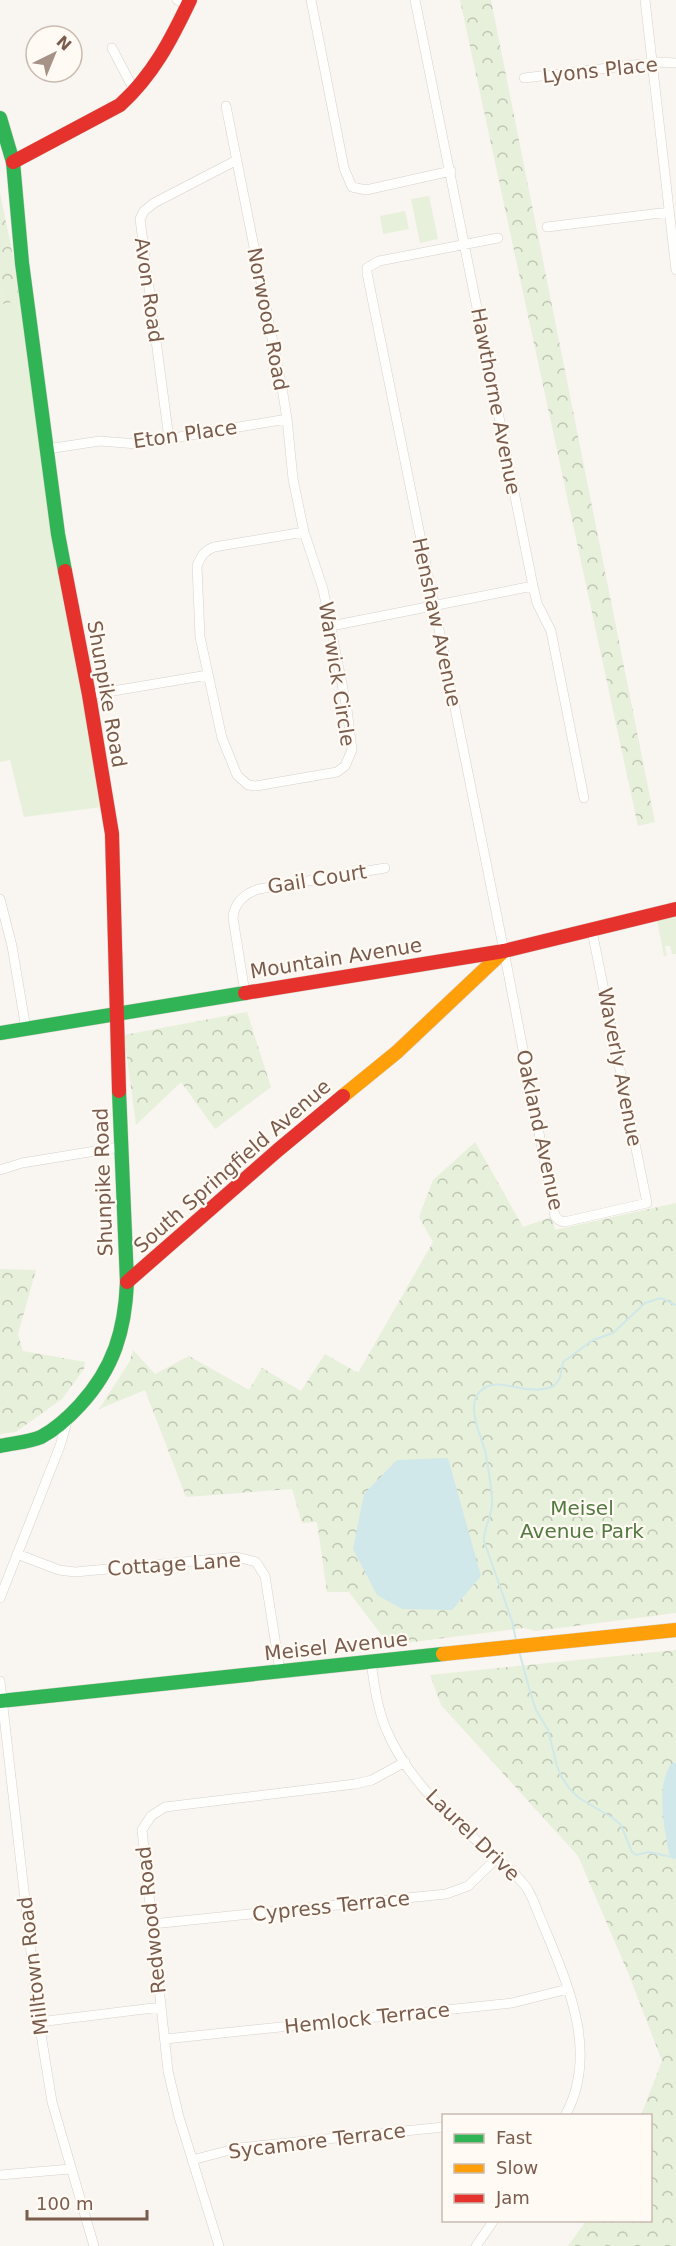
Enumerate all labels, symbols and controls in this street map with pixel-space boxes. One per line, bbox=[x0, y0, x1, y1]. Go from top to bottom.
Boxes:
north arrow bbox=[24, 24, 84, 84]
text: N bbox=[53, 32, 75, 55]
street label: Lyons Place bbox=[541, 52, 659, 88]
street label: Avon Road bbox=[130, 236, 168, 344]
street label: Norwood Road bbox=[242, 245, 294, 393]
street label: Hawthorne Avenue bbox=[466, 305, 526, 497]
street label: Eton Place bbox=[131, 415, 239, 453]
street label: Henshaw Avenue bbox=[407, 535, 467, 709]
street label: Warwick Circle bbox=[314, 600, 360, 748]
street label: Shunpike Road bbox=[82, 619, 132, 769]
street label: Gail Court bbox=[266, 859, 368, 899]
street label: Mountain Avenue bbox=[248, 933, 424, 983]
street label: Waverly Avenue bbox=[593, 986, 647, 1148]
street label: Oakland Avenue bbox=[511, 1048, 569, 1212]
street label: South Springfield Avenue bbox=[129, 1074, 335, 1258]
street label: Shunpike Road bbox=[88, 1107, 118, 1257]
park label: Meisel Avenue Park bbox=[520, 1496, 644, 1543]
street label: Cottage Lane bbox=[106, 1547, 242, 1581]
street label: Meisel Avenue bbox=[263, 1627, 409, 1665]
street label: Laurel Drive bbox=[421, 1784, 525, 1886]
street label: Redwood Road bbox=[131, 1845, 171, 1995]
street label: Cypress Terrace bbox=[251, 1886, 411, 1926]
street label: Milltown Road bbox=[13, 1895, 53, 2037]
street label: Hemlock Terrace bbox=[283, 1997, 451, 2039]
legend bbox=[442, 2114, 652, 2222]
street label: Sycamore Terrace bbox=[227, 2118, 407, 2164]
text: Fast bbox=[496, 2127, 532, 2148]
text: Slow bbox=[496, 2157, 538, 2178]
scale bar bbox=[27, 2183, 147, 2221]
text: Jam bbox=[495, 2187, 530, 2208]
text: 100 m bbox=[36, 2193, 94, 2214]

